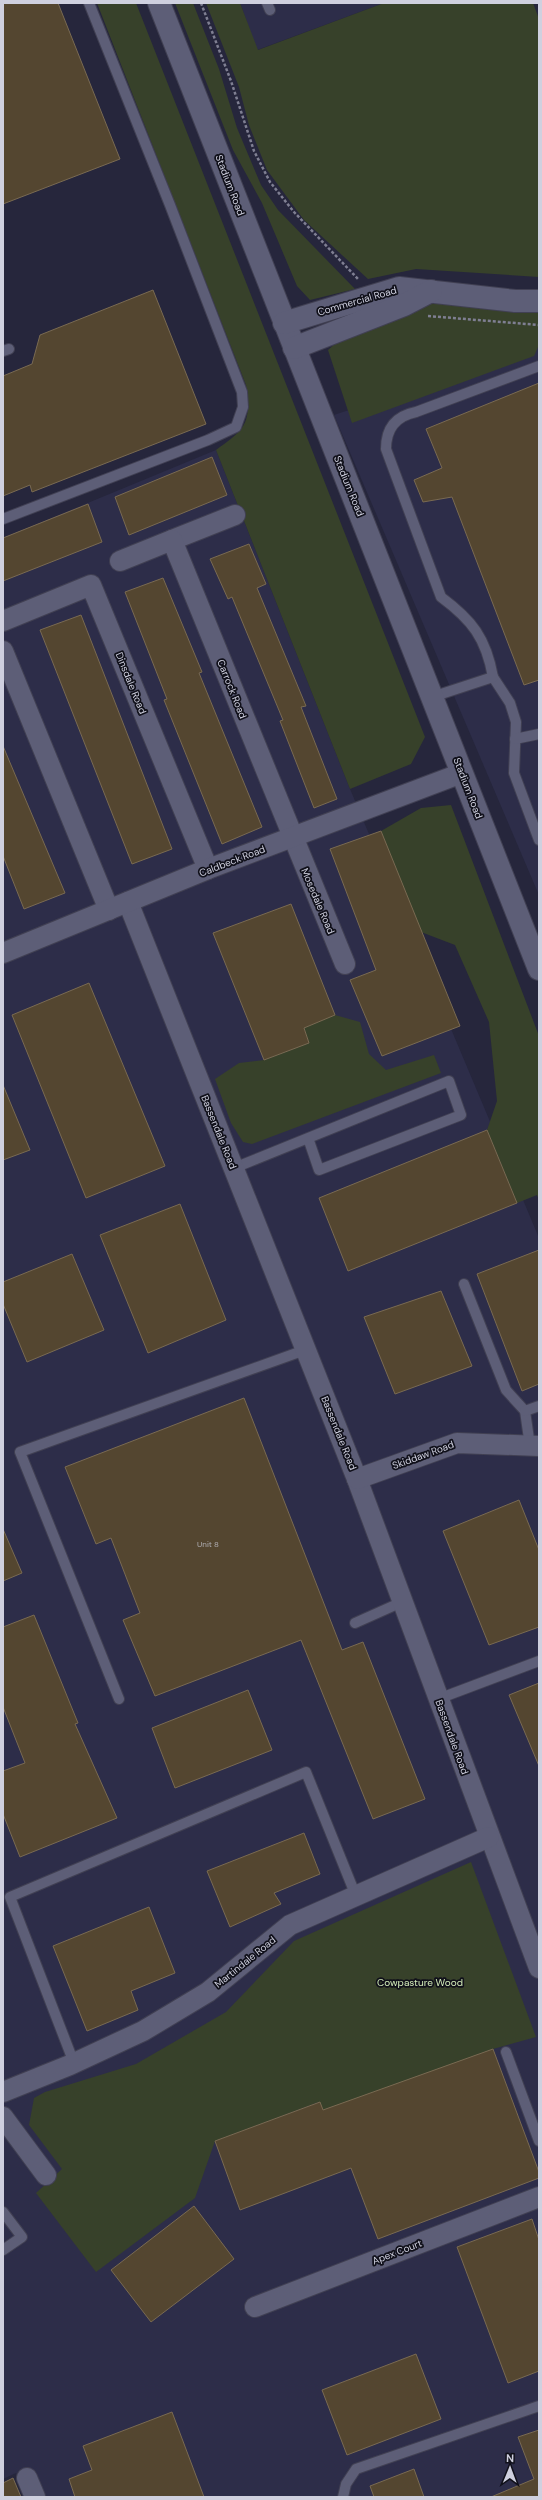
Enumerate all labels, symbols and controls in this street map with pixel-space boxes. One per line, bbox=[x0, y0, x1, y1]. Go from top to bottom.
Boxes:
street label: Stadium Road bbox=[212, 153, 248, 217]
street label: Commercial Road bbox=[316, 283, 398, 319]
street label: Stadium Road bbox=[331, 454, 367, 518]
street label: Dinsdale Road bbox=[113, 650, 149, 716]
street label: Carrock Road bbox=[214, 658, 250, 720]
street label: Stadium Road bbox=[450, 756, 486, 820]
street label: Caldbeck Road bbox=[197, 842, 267, 880]
street label: Mosedale Road bbox=[298, 866, 338, 936]
street label: Bassendale Road bbox=[198, 1093, 240, 1171]
street label: Bassendale Road bbox=[318, 1394, 360, 1472]
street label: Skiddaw Road bbox=[390, 1438, 456, 1472]
house number: Unit 8 bbox=[197, 1539, 219, 1549]
street label: Bassendale Road bbox=[432, 1698, 472, 1776]
street label: Martindale Road bbox=[212, 1933, 278, 1991]
park label: Cowpasture Wood bbox=[377, 1976, 463, 1989]
street label: Apex Court bbox=[370, 2237, 424, 2267]
north arrow bbox=[490, 2448, 530, 2488]
text: N bbox=[506, 2451, 514, 2465]

